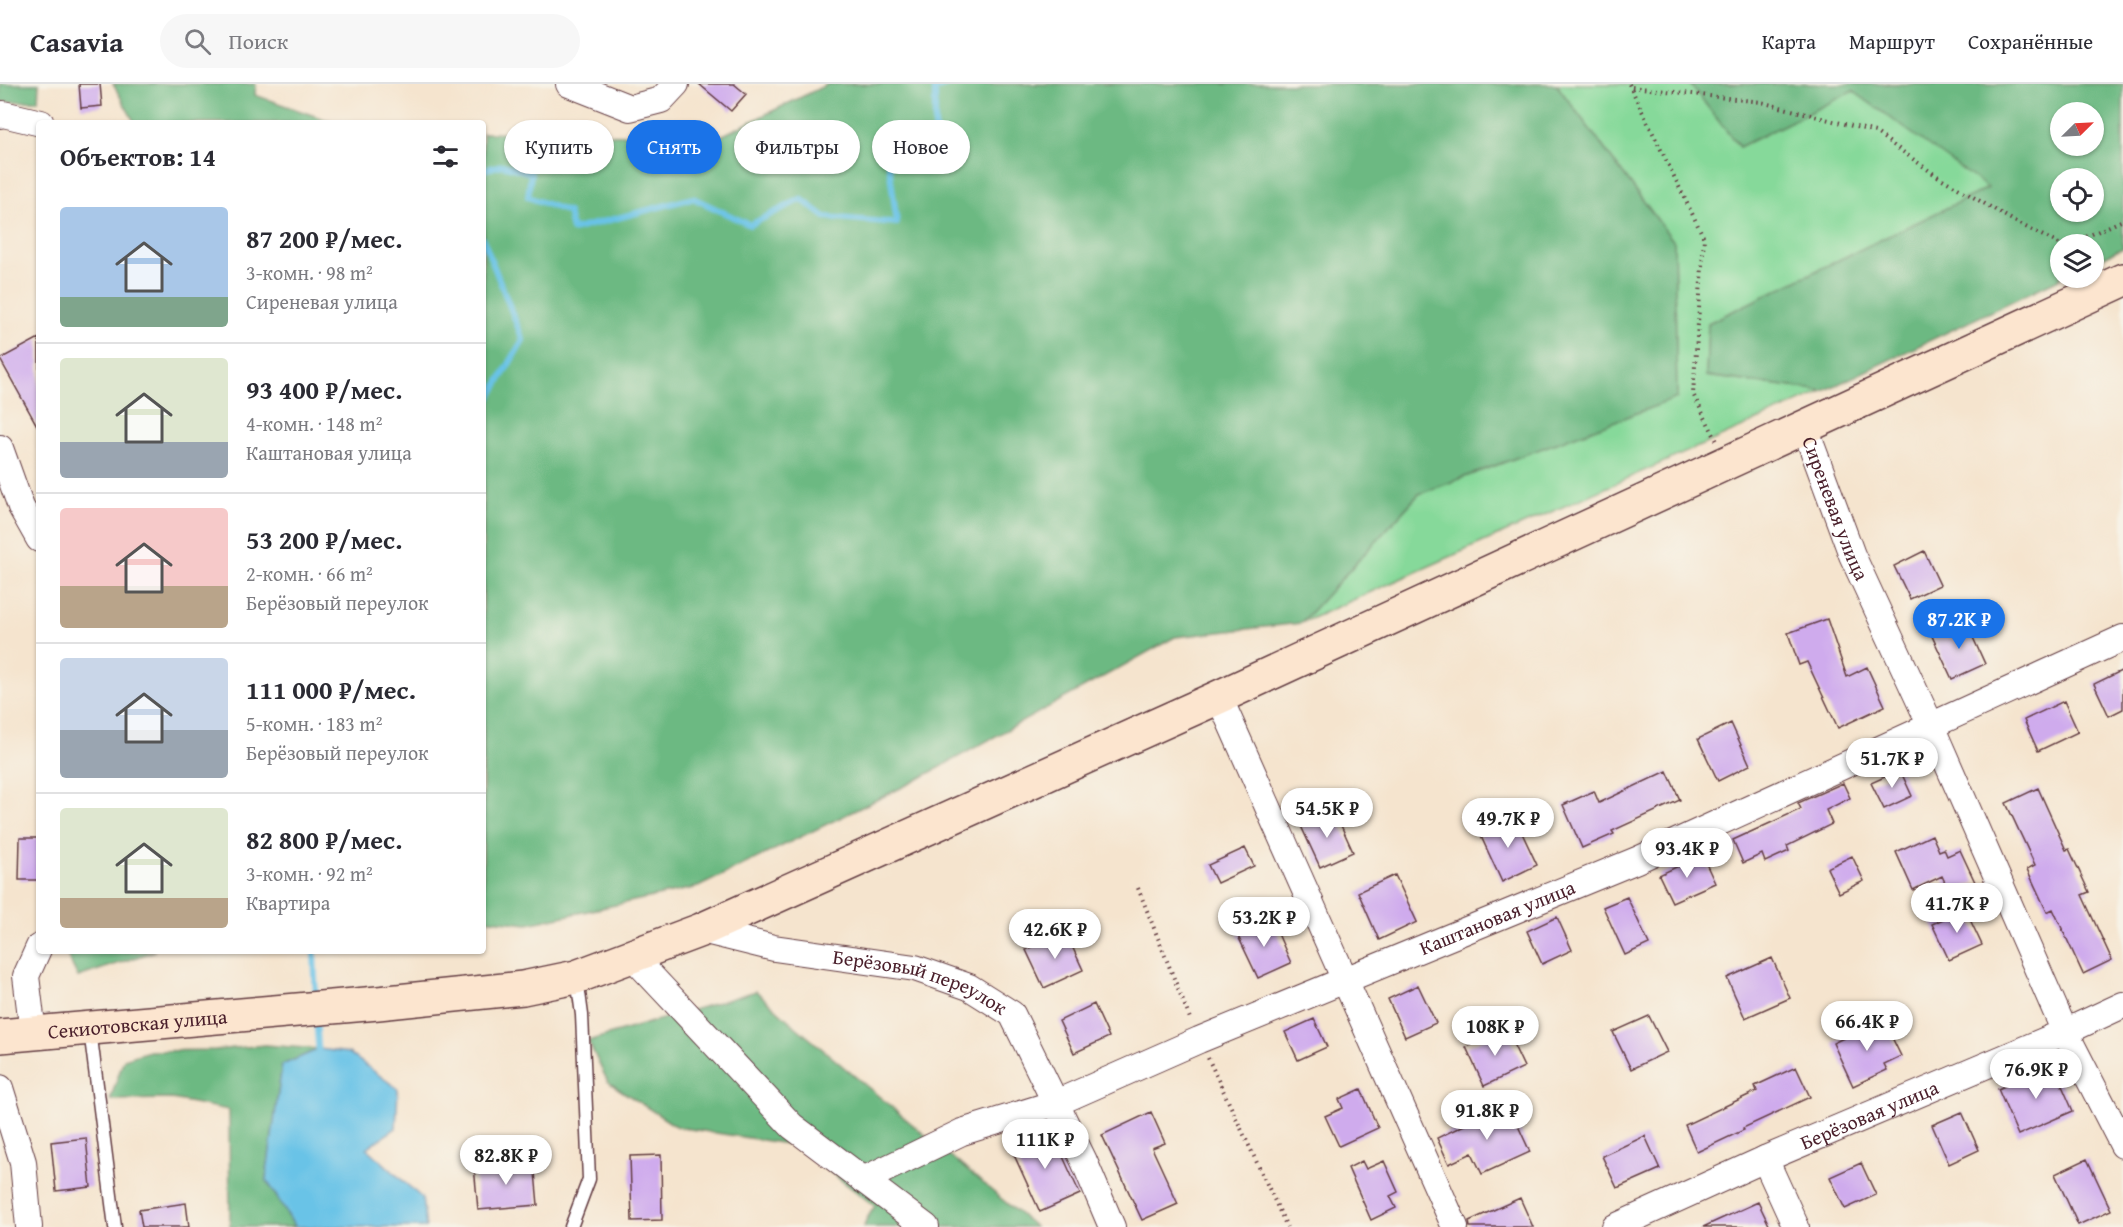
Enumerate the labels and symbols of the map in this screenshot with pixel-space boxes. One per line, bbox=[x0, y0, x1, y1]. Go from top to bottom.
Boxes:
north arrow bbox=[2050, 102, 2104, 156]
street label: Сиреневая улица bbox=[1795, 432, 1877, 585]
pin: 87.2K ₽ bbox=[1904, 599, 2014, 650]
pin: 51.7K ₽ bbox=[1837, 738, 1947, 789]
pin: 54.5K ₽ bbox=[1272, 788, 1382, 839]
pin: 49.7K ₽ bbox=[1453, 798, 1563, 849]
pin: 93.4K ₽ bbox=[1632, 828, 1742, 879]
street label: Каштановая улица bbox=[1415, 872, 1580, 962]
pin: 41.7K ₽ bbox=[1902, 883, 2012, 934]
pin: 53.2K ₽ bbox=[1209, 897, 1319, 948]
pin: 42.6K ₽ bbox=[1000, 909, 1110, 960]
street label: Берёзовый переулок bbox=[831, 942, 1013, 1022]
street label: Секиотовская улица bbox=[47, 1001, 229, 1046]
pin: 66.4K ₽ bbox=[1812, 1001, 1922, 1052]
pin: 108K ₽ bbox=[1446, 1006, 1544, 1057]
pin: 76.9K ₽ bbox=[1981, 1049, 2091, 1100]
street label: Берёзовая улица bbox=[1795, 1072, 1943, 1157]
pin: 91.8K ₽ bbox=[1432, 1090, 1542, 1141]
pin: 111K ₽ bbox=[996, 1119, 1094, 1170]
pin: 82.8K ₽ bbox=[451, 1135, 561, 1186]

